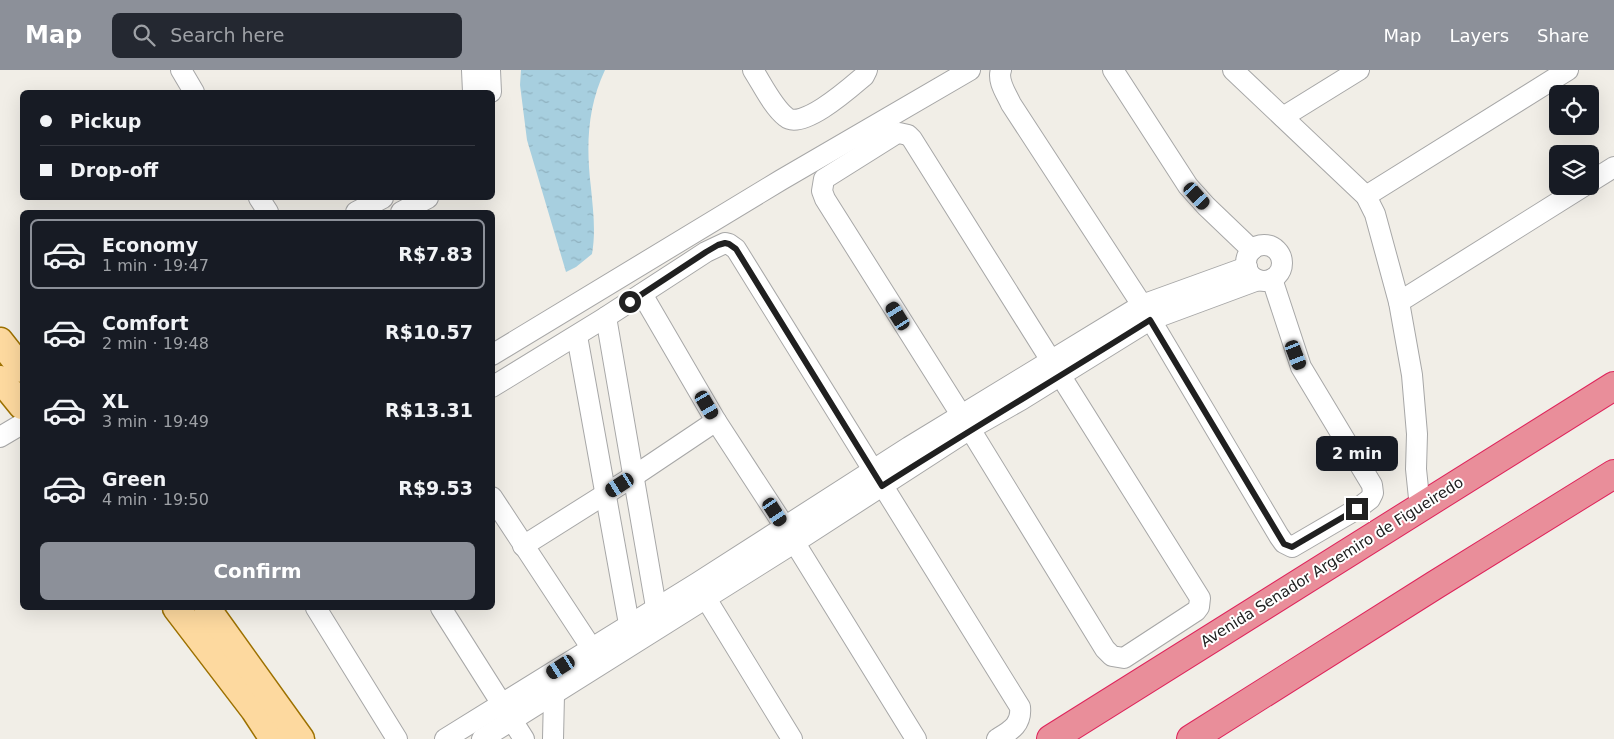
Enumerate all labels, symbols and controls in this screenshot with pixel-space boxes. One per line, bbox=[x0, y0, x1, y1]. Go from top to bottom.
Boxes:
search box bbox=[112, 13, 462, 58]
text: Map bbox=[25, 21, 82, 49]
icon: search bbox=[130, 21, 158, 49]
text: Search here bbox=[170, 24, 284, 46]
text: Map bbox=[1383, 25, 1421, 46]
text: Layers bbox=[1449, 25, 1509, 46]
text: Share bbox=[1537, 25, 1589, 46]
map controls bbox=[1549, 85, 1599, 195]
button: locate bbox=[1549, 85, 1599, 135]
text: Pickup bbox=[70, 110, 141, 132]
button: layers bbox=[1549, 145, 1599, 195]
text: Drop-off bbox=[70, 159, 158, 181]
car bbox=[1181, 180, 1212, 212]
icon: car bbox=[42, 232, 87, 277]
text: Economy bbox=[102, 234, 198, 256]
text: R$7.83 bbox=[398, 243, 473, 265]
text: 1 min · 19:47 bbox=[102, 256, 209, 275]
route start bbox=[619, 291, 641, 313]
car bbox=[883, 299, 912, 333]
icon: car bbox=[42, 310, 87, 355]
text: Comfort bbox=[102, 312, 189, 334]
text: R$10.57 bbox=[385, 321, 473, 343]
text: 2 min · 19:48 bbox=[102, 334, 209, 353]
car bbox=[1283, 338, 1308, 372]
icon: car bbox=[42, 388, 87, 433]
car bbox=[693, 388, 720, 422]
text: XL bbox=[102, 390, 129, 412]
text: R$13.31 bbox=[385, 399, 473, 421]
text: 3 min · 19:49 bbox=[102, 412, 209, 431]
callout: 2 min bbox=[1316, 436, 1398, 472]
text: 2 min bbox=[1332, 444, 1382, 463]
icon: car bbox=[42, 466, 87, 511]
text: Green bbox=[102, 468, 166, 490]
car bbox=[603, 471, 636, 499]
street label: Avenida Senador Argemiro de Figueiredo bbox=[1197, 473, 1467, 651]
text: R$9.53 bbox=[398, 477, 473, 499]
text: 4 min · 19:50 bbox=[102, 490, 209, 509]
car bbox=[760, 495, 789, 529]
route end bbox=[1346, 498, 1368, 520]
button: Confirm bbox=[40, 542, 475, 600]
car bbox=[544, 653, 577, 681]

